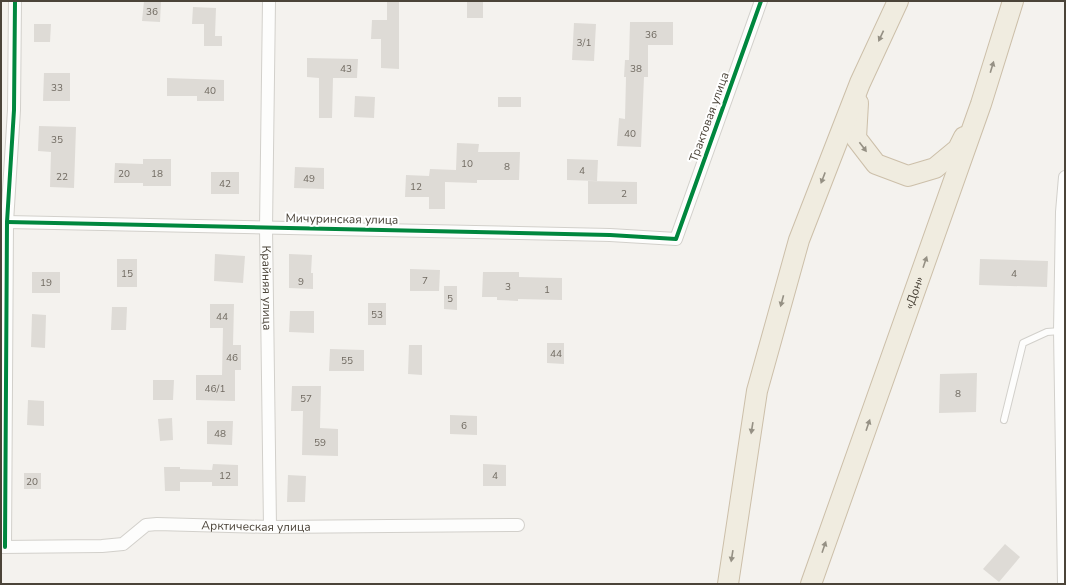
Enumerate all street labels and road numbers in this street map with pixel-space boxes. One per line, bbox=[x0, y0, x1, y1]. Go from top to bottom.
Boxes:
street label: Трактовая улица bbox=[685, 70, 733, 164]
street label: Мичуринская улица bbox=[285, 210, 399, 228]
street label: Крайняя улица bbox=[258, 245, 275, 331]
street label: «Дон» bbox=[901, 274, 927, 311]
street label: Арктическая улица bbox=[201, 517, 311, 535]

